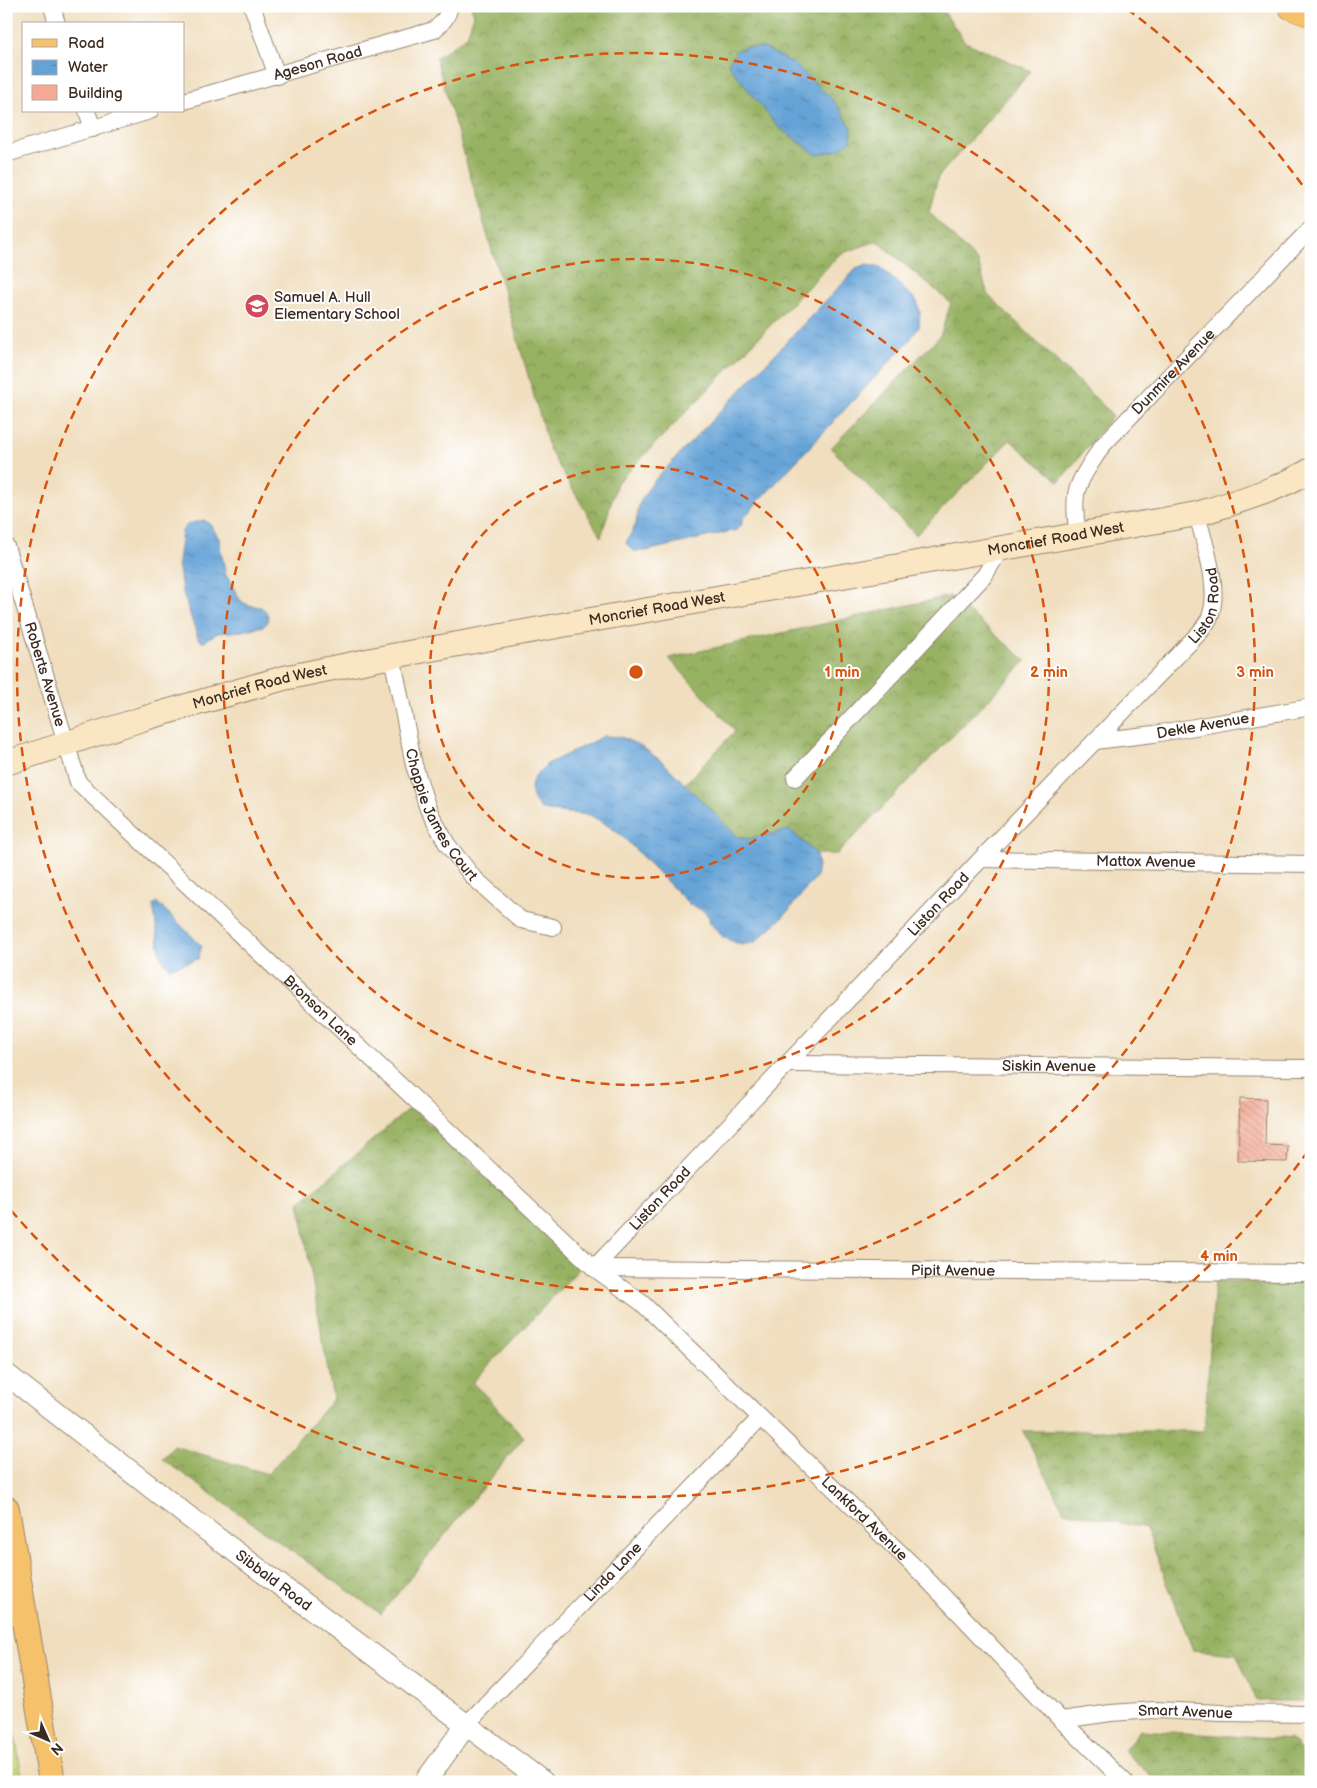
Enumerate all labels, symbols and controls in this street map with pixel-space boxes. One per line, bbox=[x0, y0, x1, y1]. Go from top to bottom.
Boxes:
legend bbox=[22, 22, 185, 112]
text: Road bbox=[68, 34, 104, 53]
street label: Ageson Road bbox=[271, 41, 364, 85]
text: Water bbox=[68, 58, 108, 77]
text: Building bbox=[68, 84, 123, 103]
place label: Samuel A. Hull Elementary School bbox=[274, 288, 400, 324]
school or university icon: Samuel A. Hull Elementary School bbox=[244, 293, 270, 319]
street label: Dunmire Avenue bbox=[1128, 325, 1219, 419]
street label: Moncrief Road West bbox=[986, 517, 1126, 560]
street label: Liston Road bbox=[1184, 566, 1223, 648]
street label: Moncrief Road West bbox=[587, 587, 727, 630]
street label: Roberts Avenue bbox=[20, 619, 70, 729]
street label: Moncrief Road West bbox=[190, 660, 329, 713]
centre of rings bbox=[627, 663, 645, 681]
text: 1 min bbox=[824, 663, 860, 682]
text: 2 min bbox=[1030, 663, 1068, 682]
text: 3 min bbox=[1236, 663, 1274, 682]
street label: Dekle Avenue bbox=[1155, 708, 1251, 743]
street label: Chappie James Court bbox=[401, 747, 482, 885]
street label: Mattox Avenue bbox=[1096, 851, 1196, 872]
street label: Liston Road bbox=[904, 868, 973, 940]
street label: Bronson Lane bbox=[280, 971, 362, 1050]
street label: Siskin Avenue bbox=[1002, 1056, 1096, 1076]
street label: Liston Road bbox=[625, 1162, 695, 1234]
text: 4 min bbox=[1200, 1247, 1238, 1266]
street label: Pipit Avenue bbox=[911, 1261, 995, 1280]
street label: Lankford Avenue bbox=[817, 1472, 912, 1565]
street label: Linda Lane bbox=[580, 1538, 646, 1606]
street label: Sibbald Road bbox=[232, 1546, 315, 1615]
street label: Smart Avenue bbox=[1137, 1700, 1233, 1723]
north arrow bbox=[22, 1716, 72, 1766]
text: N bbox=[47, 1739, 67, 1759]

